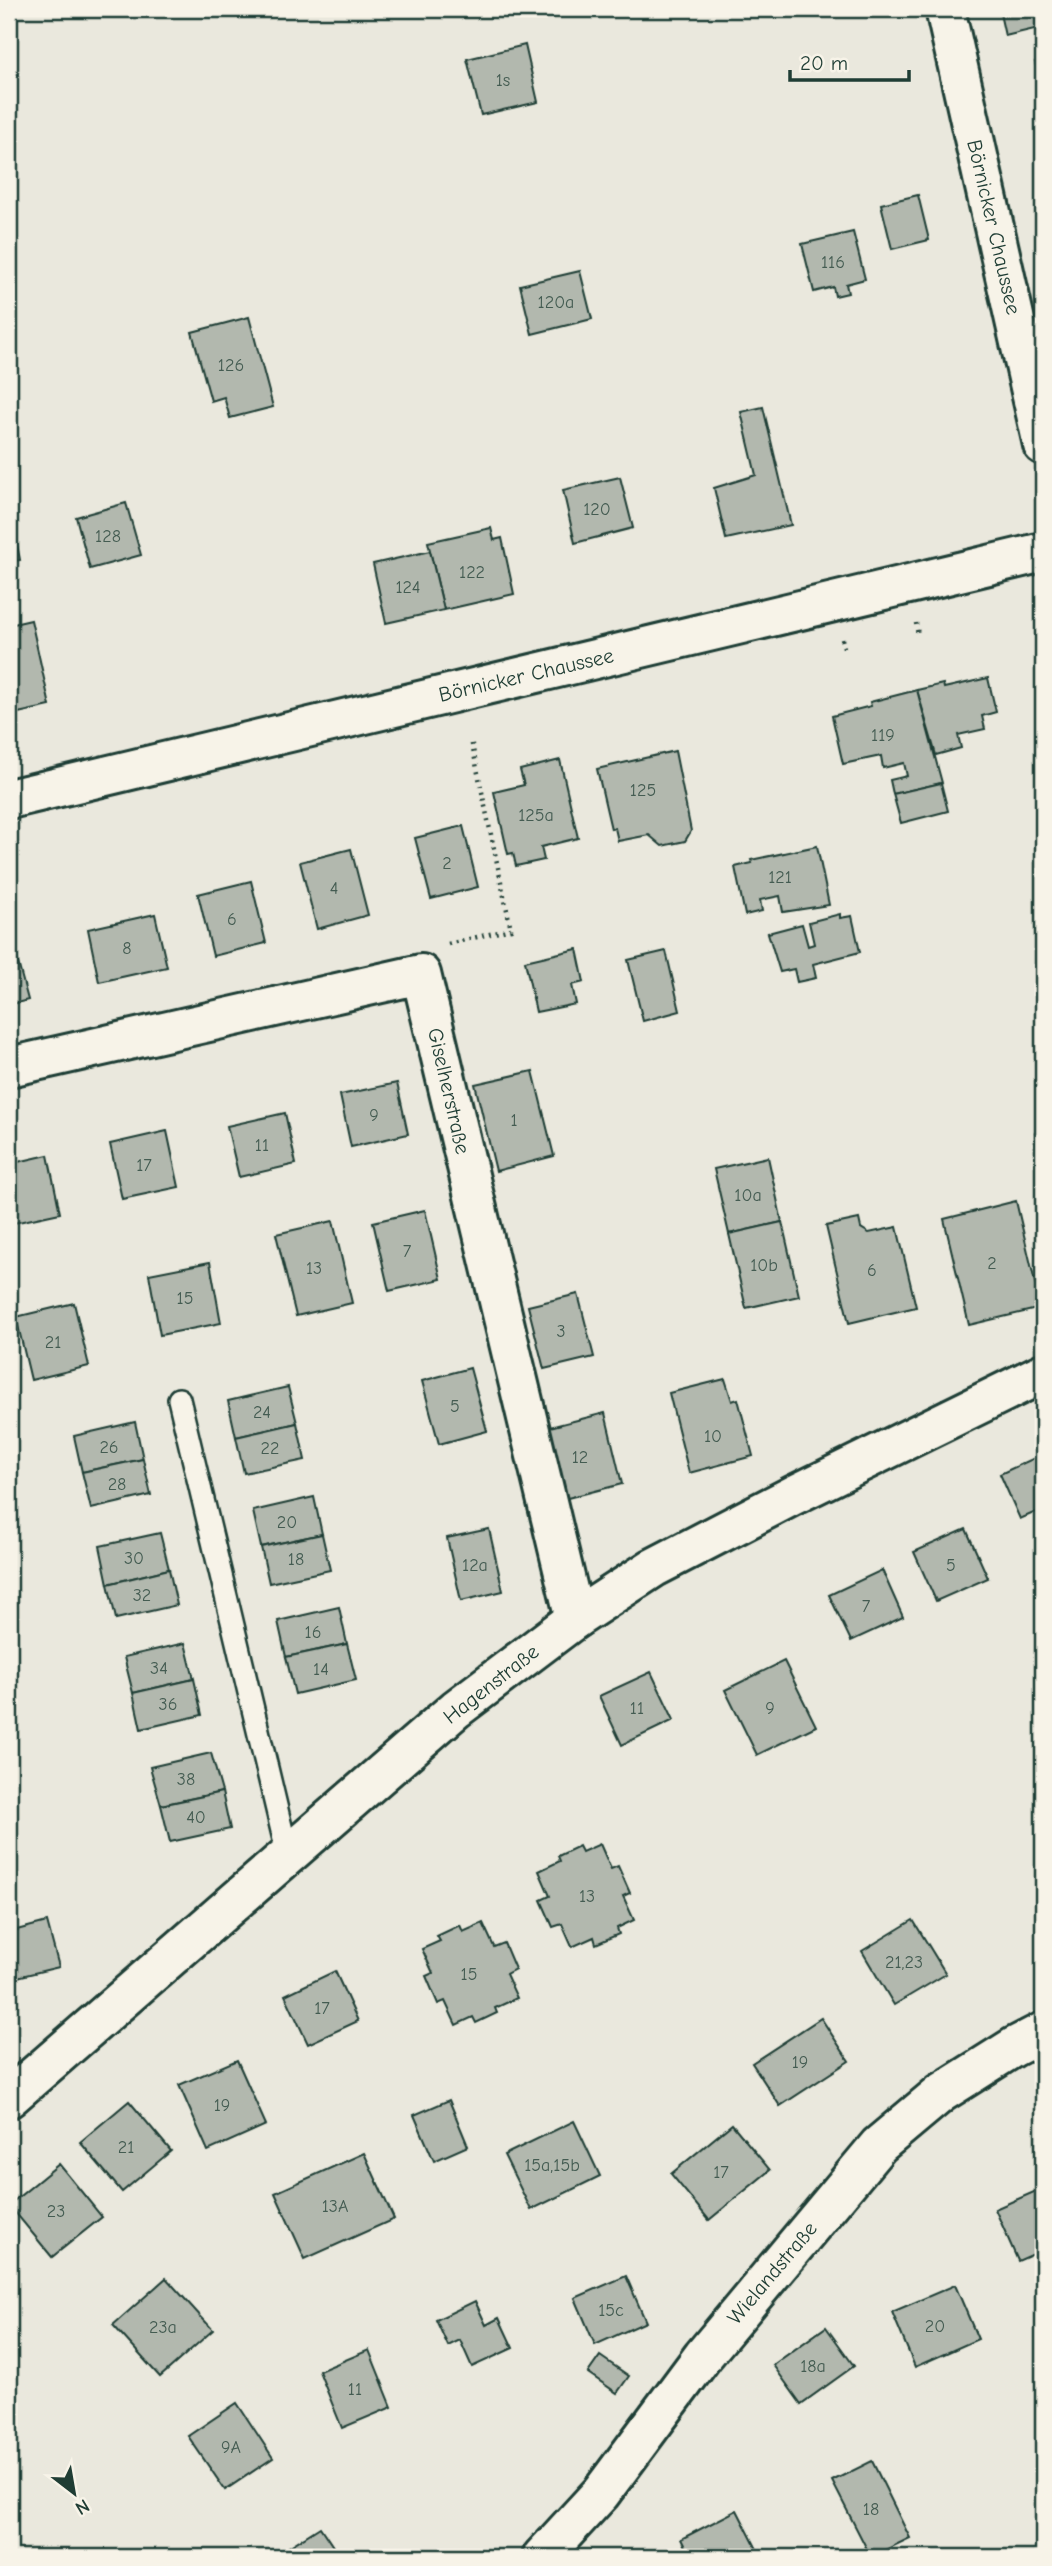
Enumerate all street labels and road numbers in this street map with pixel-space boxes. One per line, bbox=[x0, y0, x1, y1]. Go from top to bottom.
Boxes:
street label: Börnicker Chaussee bbox=[962, 137, 1026, 317]
street label: Börnicker Chaussee bbox=[436, 643, 616, 707]
street label: Giselherstraße bbox=[423, 1026, 475, 1156]
street label: Hagenstraße bbox=[439, 1639, 543, 1729]
street label: Wielandstraße bbox=[722, 2217, 822, 2329]

